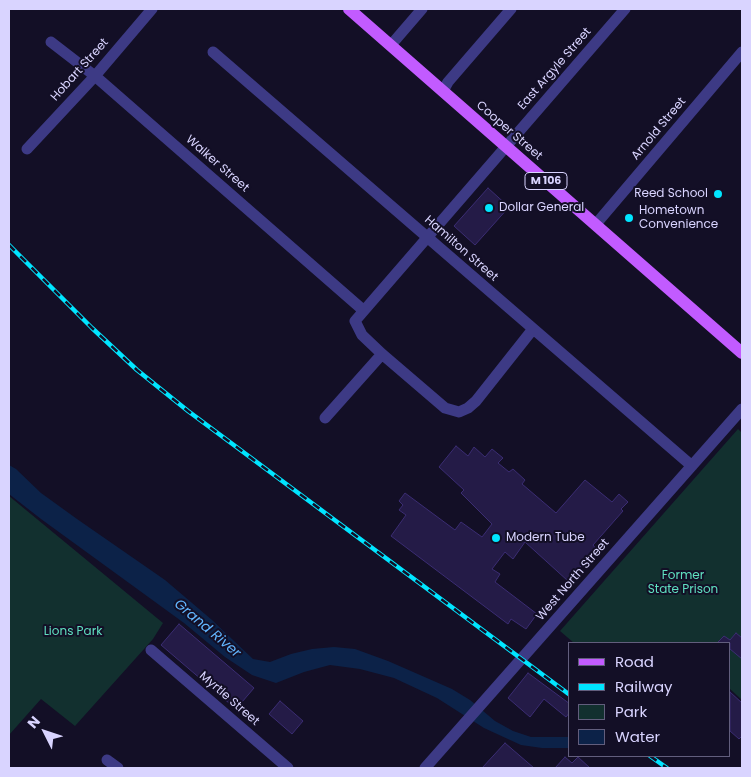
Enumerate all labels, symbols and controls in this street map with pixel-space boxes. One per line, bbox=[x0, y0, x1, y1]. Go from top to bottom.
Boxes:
street label: East Argyle Street bbox=[515, 25, 595, 113]
street label: Hobart Street bbox=[48, 36, 112, 104]
street label: Arnold Street bbox=[629, 95, 689, 163]
street label: Cooper Street bbox=[473, 98, 545, 164]
street label: Walker Street bbox=[182, 133, 252, 195]
road number: M 106 bbox=[525, 172, 567, 190]
place label: Reed School bbox=[634, 187, 708, 201]
marker: Reed School bbox=[712, 188, 724, 200]
place label: Dollar General bbox=[499, 201, 584, 215]
marker: Dollar General bbox=[483, 202, 495, 214]
place label: Hometown Convenience bbox=[639, 204, 718, 232]
marker: Hometown Convenience bbox=[623, 212, 635, 224]
street label: Hamilton Street bbox=[421, 213, 501, 285]
place label: Modern Tube bbox=[506, 531, 585, 545]
marker: Modern Tube bbox=[490, 532, 502, 544]
street label: West North Street bbox=[533, 536, 613, 624]
park label: Former State Prison bbox=[648, 569, 718, 597]
water label: Grand River bbox=[170, 596, 244, 662]
park label: Lions Park bbox=[44, 625, 102, 639]
legend bbox=[568, 642, 731, 757]
text: Road bbox=[615, 651, 654, 672]
street label: Myrtle Street bbox=[196, 669, 262, 729]
text: Railway bbox=[615, 676, 673, 697]
text: Park bbox=[615, 701, 647, 722]
north arrow bbox=[20, 707, 70, 757]
text: N bbox=[23, 712, 45, 733]
text: Water bbox=[615, 726, 660, 747]

